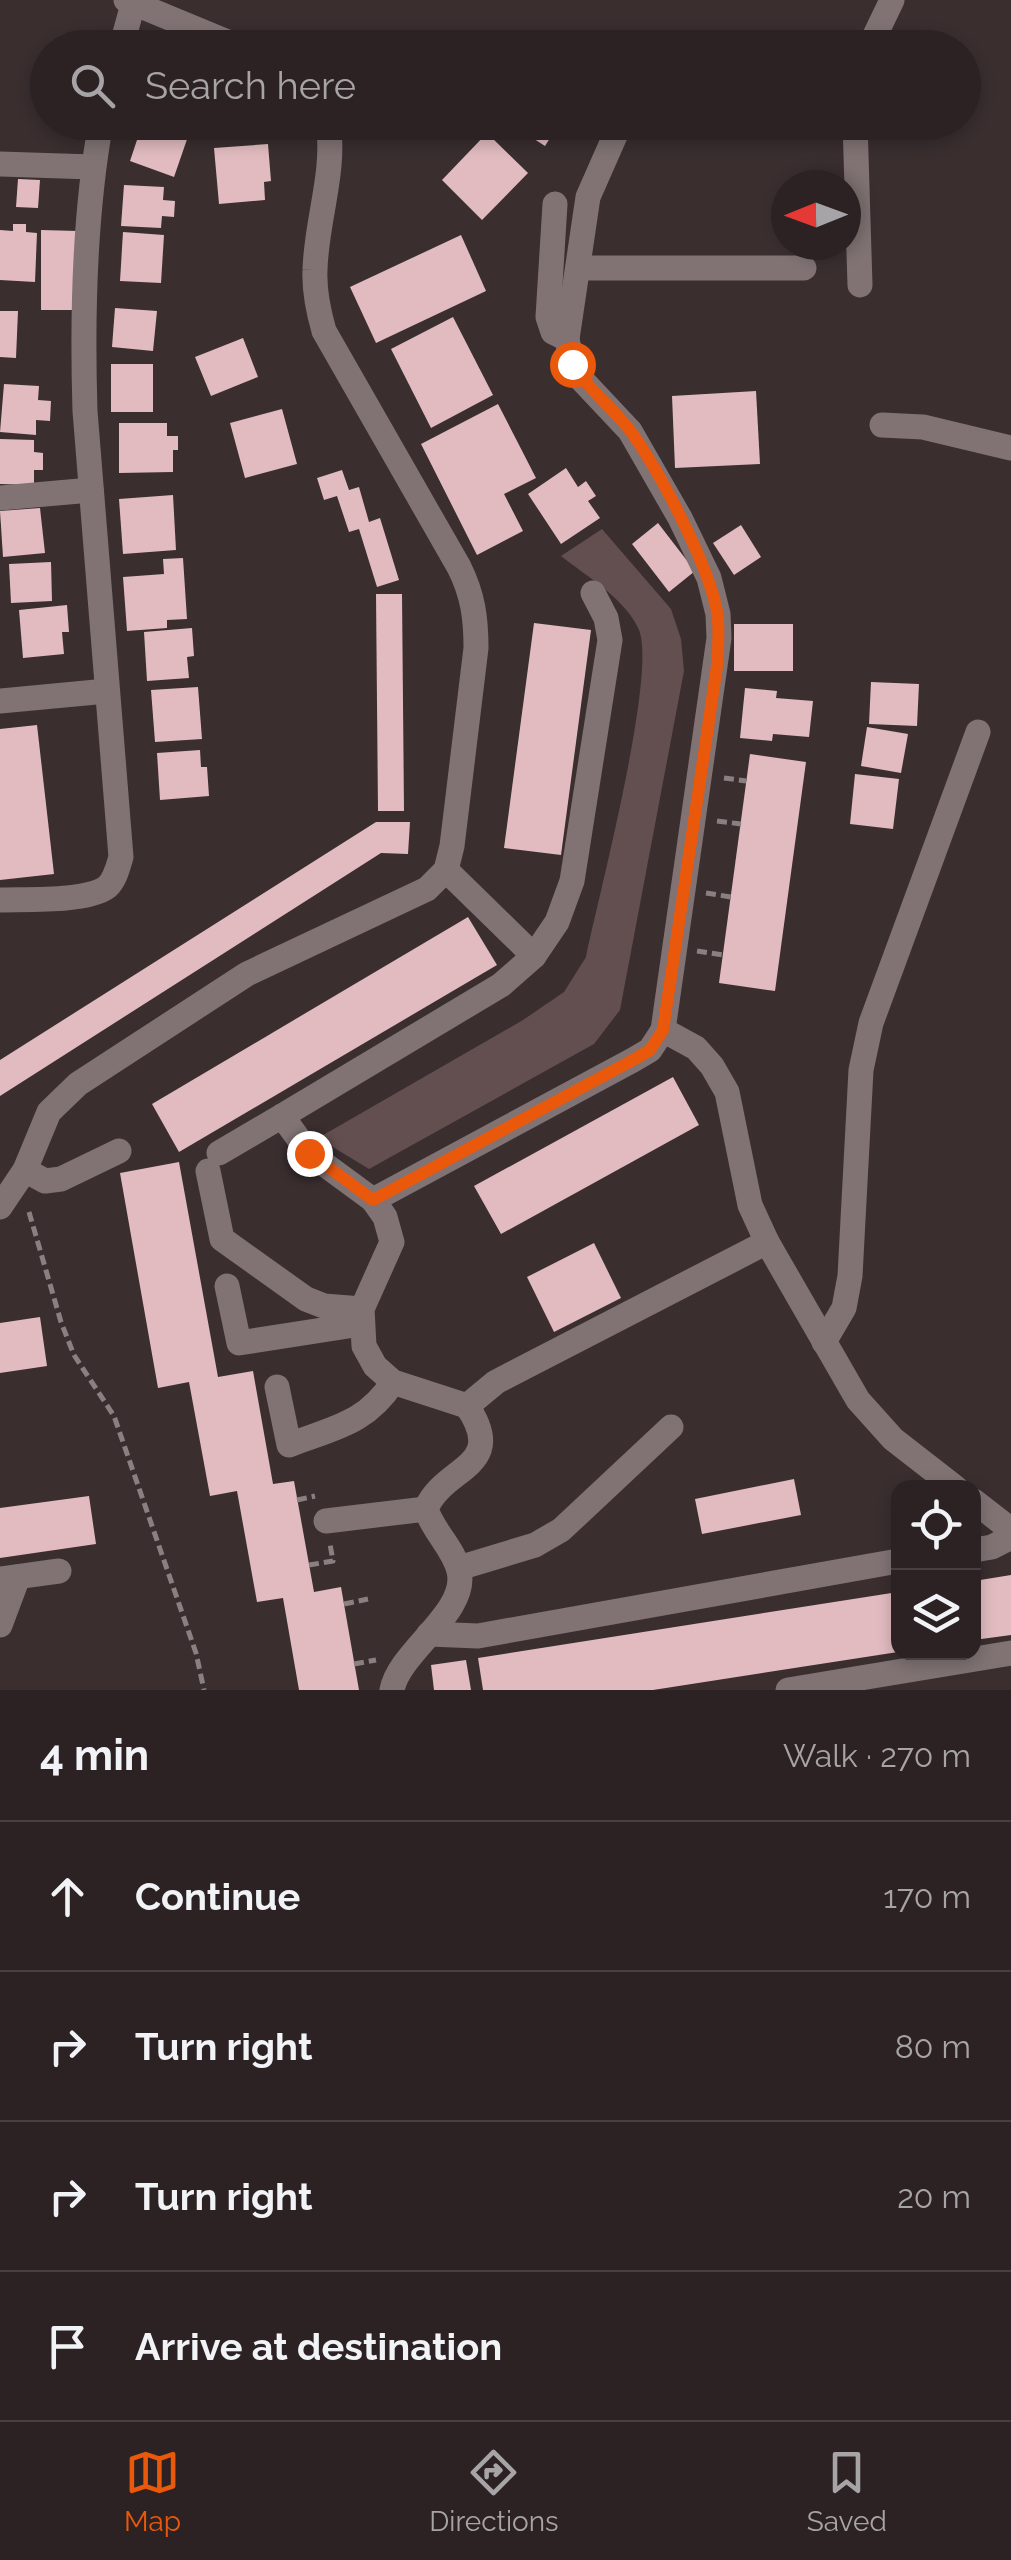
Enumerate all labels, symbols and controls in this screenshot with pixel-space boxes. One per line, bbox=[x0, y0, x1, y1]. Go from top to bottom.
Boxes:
search box bbox=[30, 30, 981, 140]
icon: search bbox=[65, 58, 120, 113]
text: Search here bbox=[145, 63, 356, 108]
north arrow bbox=[771, 170, 861, 260]
route start bbox=[550, 342, 596, 388]
route end bbox=[287, 1131, 333, 1177]
map controls bbox=[891, 1480, 981, 1660]
button: locate bbox=[891, 1480, 981, 1570]
button: layers bbox=[891, 1570, 981, 1660]
text: 4 min bbox=[40, 1731, 149, 1780]
text: Walk · 270 m bbox=[783, 1737, 971, 1774]
icon: ahead bbox=[40, 1869, 95, 1924]
text: Continue bbox=[135, 1874, 300, 1919]
text: 170 m bbox=[883, 1878, 971, 1915]
icon: right bbox=[40, 2019, 95, 2074]
text: Turn right bbox=[135, 2024, 312, 2069]
text: 80 m bbox=[895, 2028, 971, 2065]
icon: right bbox=[40, 2169, 95, 2224]
text: Turn right bbox=[135, 2174, 312, 2219]
text: 20 m bbox=[897, 2178, 971, 2215]
icon: arrive bbox=[40, 2319, 95, 2374]
text: Arrive at destination bbox=[135, 2324, 502, 2369]
tab: Map bbox=[124, 2445, 181, 2538]
tab: Directions bbox=[429, 2445, 559, 2538]
tab: Saved bbox=[807, 2445, 887, 2538]

